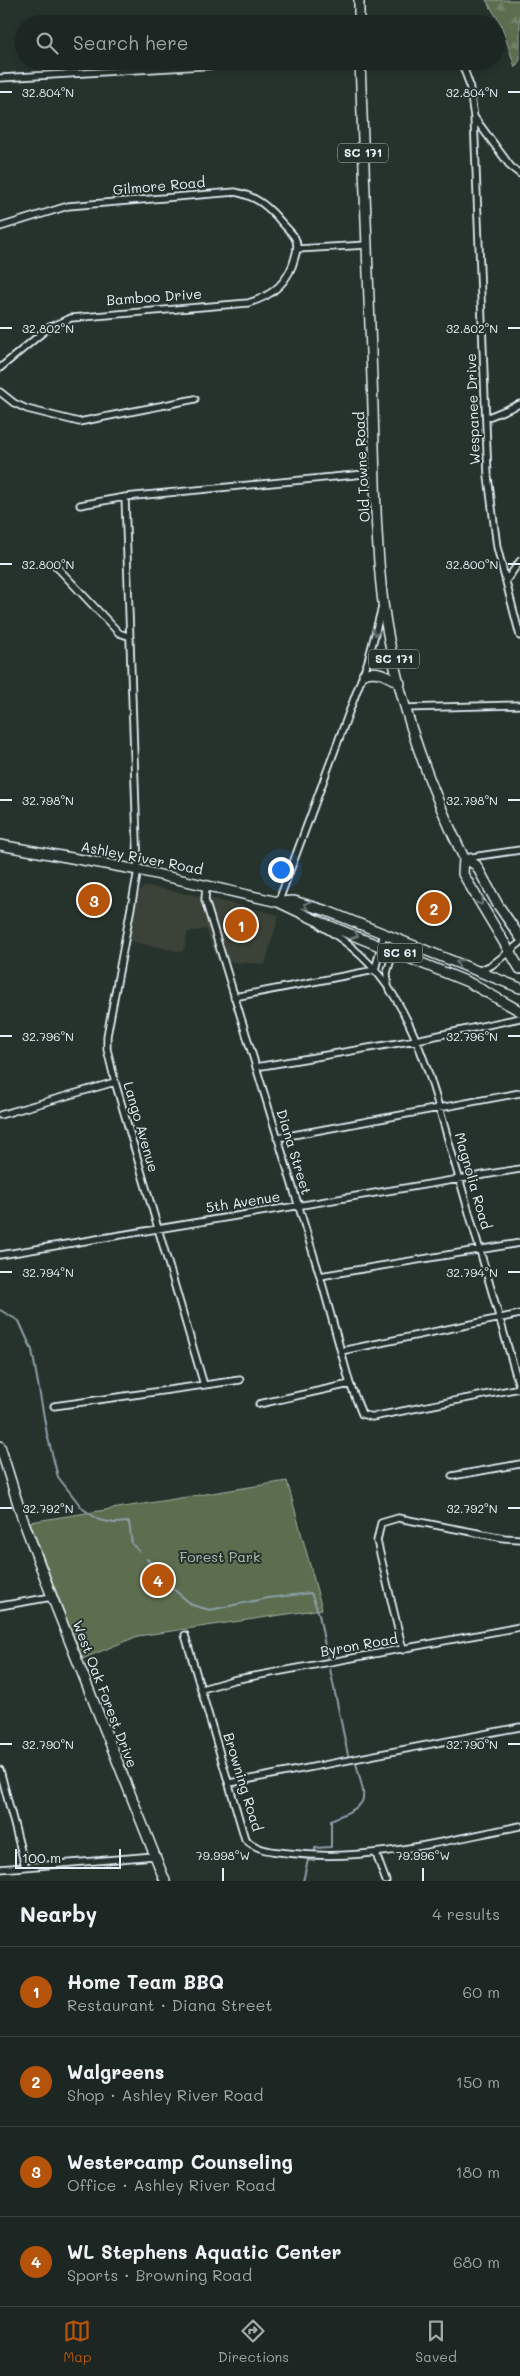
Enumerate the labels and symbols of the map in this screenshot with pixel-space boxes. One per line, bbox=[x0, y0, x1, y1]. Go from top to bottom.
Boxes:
text: 32.804°N bbox=[22, 84, 74, 100]
text: 32.804°N bbox=[446, 84, 498, 100]
road number: SC 171 bbox=[338, 144, 388, 162]
street label: Gilmore Road bbox=[112, 172, 206, 199]
street label: Bamboo Drive bbox=[106, 284, 202, 309]
text: 32.802°N bbox=[22, 320, 74, 336]
text: 32.802°N bbox=[446, 320, 498, 336]
street label: Wespanee Drive bbox=[461, 353, 484, 465]
street label: Old Towne Road bbox=[349, 411, 374, 523]
text: 32.800°N bbox=[22, 556, 74, 572]
text: 32.800°N bbox=[446, 556, 498, 572]
one-way arrow bbox=[371, 627, 382, 636]
road number: SC 171 bbox=[369, 650, 419, 669]
text: 32.798°N bbox=[22, 792, 74, 808]
text: 32.798°N bbox=[446, 792, 498, 808]
street label: Ashley River Road bbox=[79, 836, 205, 879]
your location bbox=[268, 857, 294, 883]
pin: 3 bbox=[78, 881, 110, 919]
pin: 2 bbox=[418, 889, 450, 927]
one-way arrow bbox=[473, 897, 483, 906]
one-way arrow bbox=[303, 901, 312, 911]
pin: 1 bbox=[225, 906, 257, 944]
one-way arrow bbox=[350, 930, 358, 940]
road number: SC 61 bbox=[378, 944, 422, 962]
one-way arrow bbox=[455, 959, 464, 970]
text: 32.796°N bbox=[22, 1028, 74, 1044]
text: 32.796°N bbox=[446, 1028, 498, 1044]
street label: Lango Avenue bbox=[120, 1079, 163, 1174]
street label: Diana Street bbox=[273, 1107, 316, 1197]
street label: Magnolia Road bbox=[451, 1130, 496, 1232]
street label: 5th Avenue bbox=[204, 1186, 282, 1217]
text: 32.794°N bbox=[22, 1264, 74, 1280]
text: 32.794°N bbox=[446, 1264, 498, 1280]
text: 32.792°N bbox=[22, 1500, 74, 1516]
text: 32.792°N bbox=[446, 1500, 498, 1516]
park label: Forest Park bbox=[179, 1547, 261, 1566]
pin: 4 bbox=[142, 1561, 174, 1599]
street label: West Oak Forest Drive bbox=[69, 1617, 142, 1770]
street label: Byron Road bbox=[319, 1628, 399, 1661]
street label: Browning Road bbox=[219, 1730, 268, 1834]
text: 32.790°N bbox=[22, 1736, 74, 1752]
text: 32.790°N bbox=[446, 1736, 498, 1752]
scale bar bbox=[15, 1846, 121, 1869]
text: 79.998°W bbox=[196, 1847, 250, 1863]
text: 79.996°W bbox=[396, 1847, 450, 1863]

